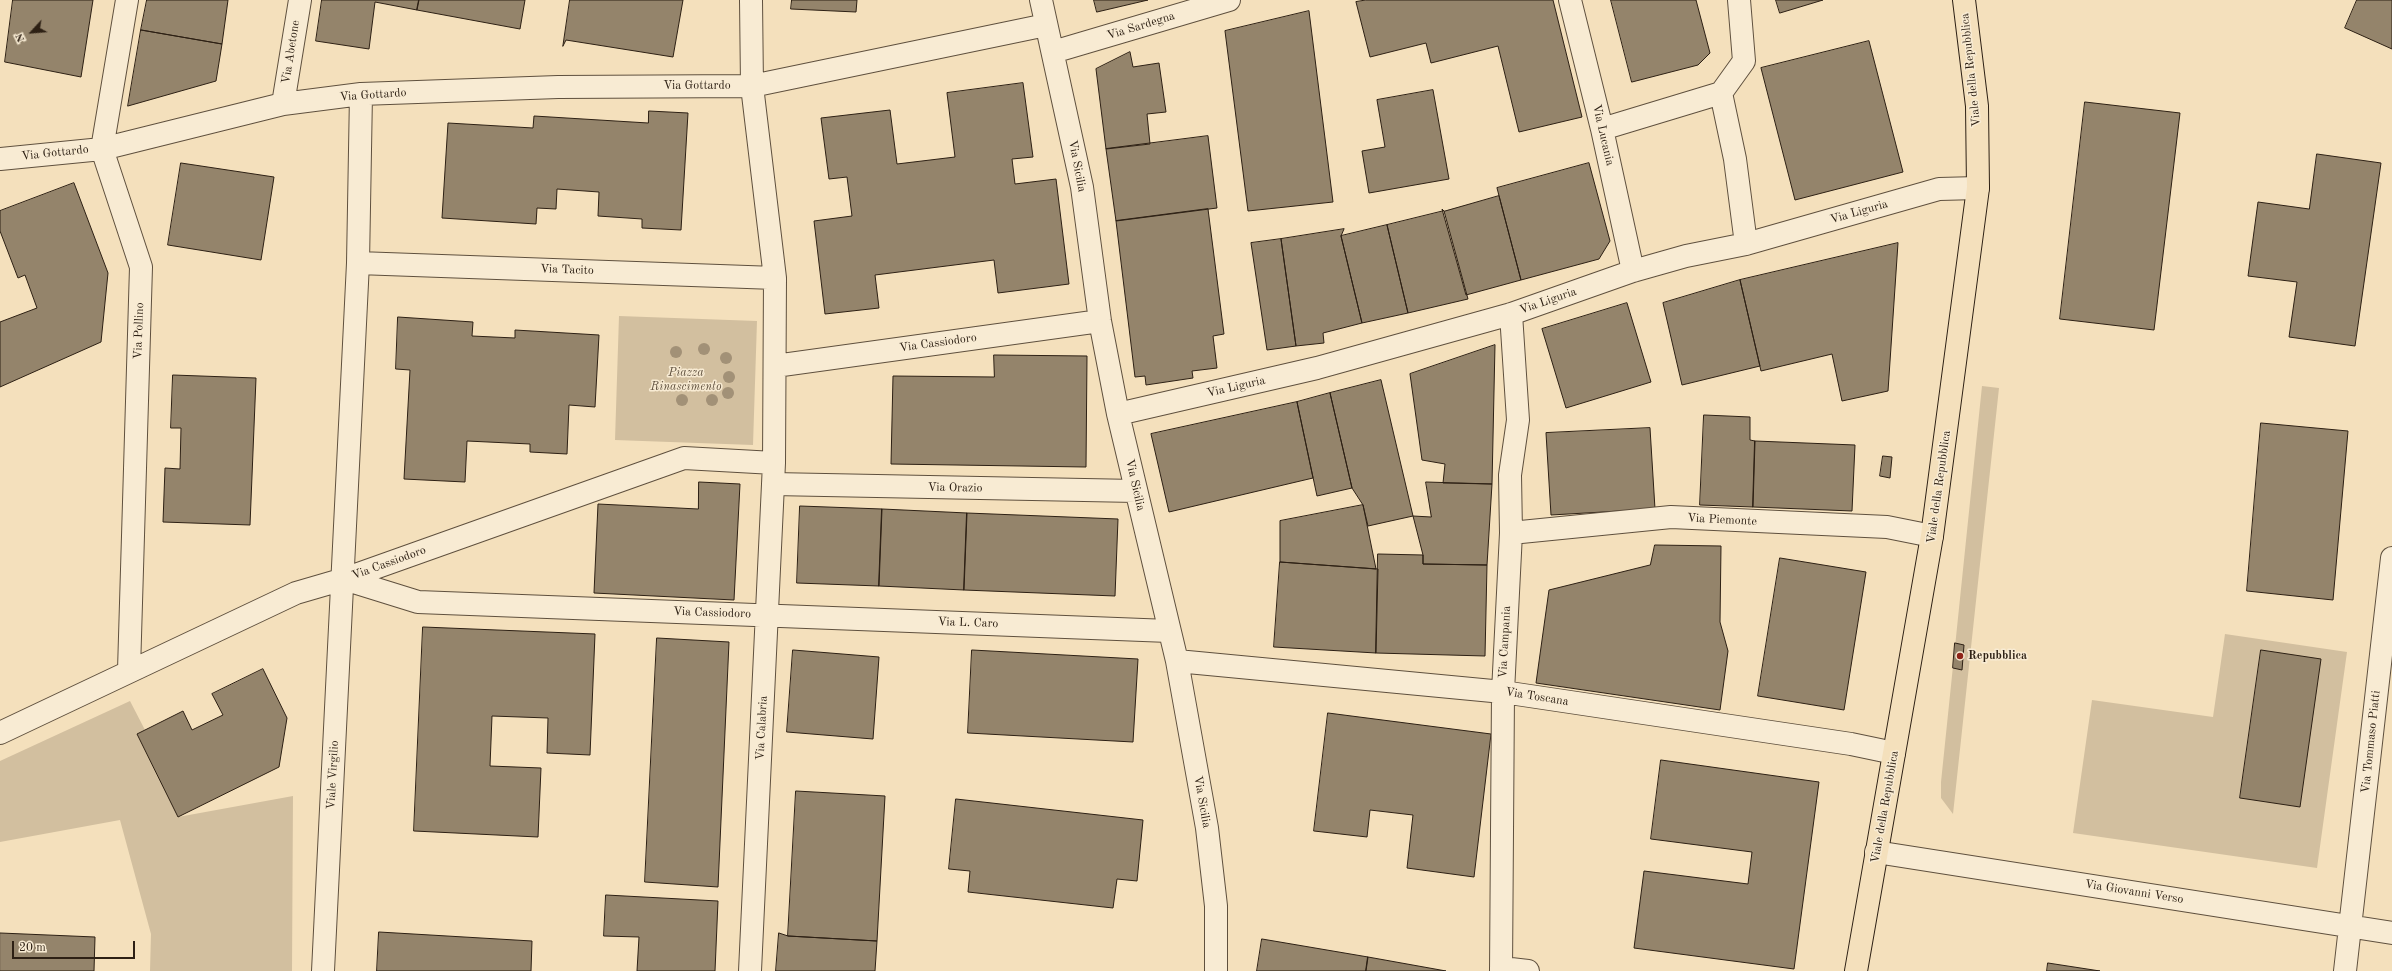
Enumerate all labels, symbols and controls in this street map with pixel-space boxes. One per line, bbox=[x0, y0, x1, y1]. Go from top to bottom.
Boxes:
street label: Via Sardegna bbox=[1105, 9, 1177, 43]
north arrow bbox=[12, 12, 52, 52]
street label: Viale della Repubblica bbox=[1958, 12, 1984, 128]
street label: Via Abetone bbox=[279, 19, 303, 85]
text: N bbox=[14, 31, 28, 44]
street label: Via Gottardo bbox=[663, 79, 731, 93]
street label: Via Gottardo bbox=[339, 85, 407, 105]
street label: Via Lucania bbox=[1589, 103, 1617, 167]
street label: Via Sicilia bbox=[1065, 139, 1089, 193]
street label: Via Gottardo bbox=[21, 142, 89, 164]
street label: Via Liguria bbox=[1828, 197, 1890, 227]
street label: Via Tacito bbox=[540, 262, 594, 278]
street label: Via Liguria bbox=[1518, 285, 1578, 317]
street label: Via Pollino bbox=[131, 302, 147, 360]
street label: Via Cassiodoro bbox=[898, 330, 978, 356]
park label: Piazza Rinascimento bbox=[651, 366, 721, 394]
street label: Via Liguria bbox=[1205, 373, 1267, 401]
street label: Viale della Repubblica bbox=[1924, 429, 1954, 545]
street label: Via Sicilia bbox=[1122, 458, 1148, 512]
street label: Via Orazio bbox=[927, 480, 983, 496]
street label: Via Piemonte bbox=[1687, 511, 1757, 529]
street label: Via Cassiodoro bbox=[350, 543, 428, 583]
street label: Via Cassiodoro bbox=[673, 604, 751, 622]
street label: Via Campania bbox=[1496, 605, 1514, 679]
street label: Via L. Caro bbox=[937, 615, 999, 631]
place label: Repubblica bbox=[1968, 649, 2027, 663]
marker: Repubblica bbox=[1955, 651, 1965, 661]
street label: Via Toscana bbox=[1504, 685, 1570, 709]
street label: Via Tommaso Piatti bbox=[2358, 690, 2384, 794]
street label: Via Calabria bbox=[753, 695, 771, 761]
street label: Viale Virgilio bbox=[324, 740, 342, 810]
street label: Viale della Repubblica bbox=[1868, 749, 1902, 865]
street label: Via Sicilia bbox=[1190, 775, 1214, 829]
street label: Via Giovanni Verso bbox=[2084, 877, 2184, 907]
scale bar bbox=[14, 933, 137, 959]
text: 20 m bbox=[19, 942, 46, 954]

